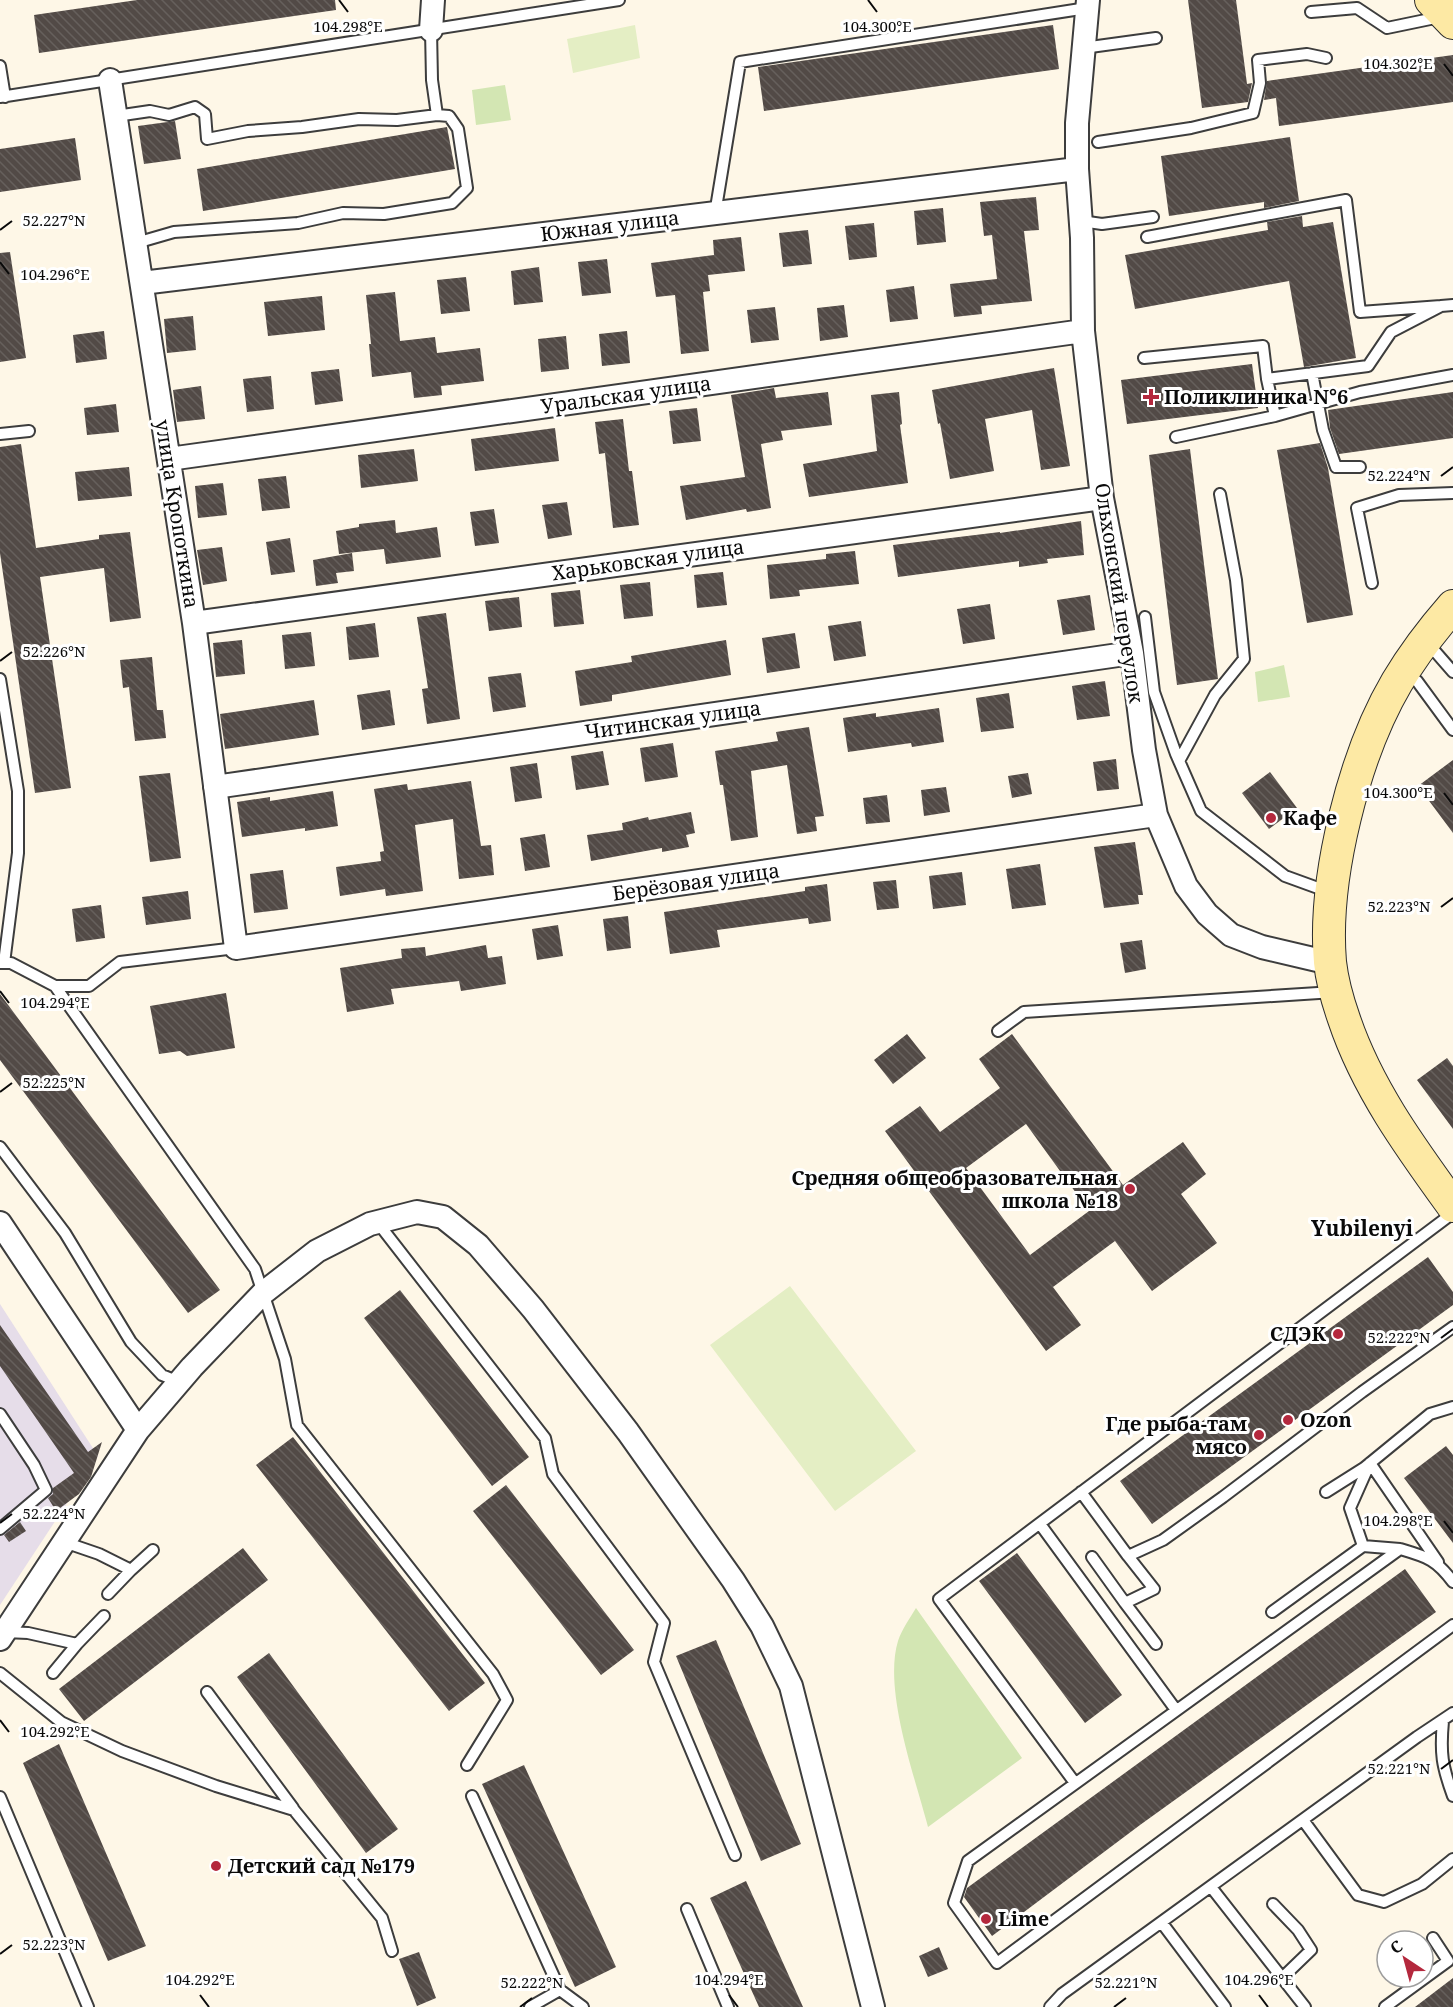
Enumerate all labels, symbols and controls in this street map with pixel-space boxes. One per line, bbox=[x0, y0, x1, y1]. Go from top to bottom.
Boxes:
text: 104.298°E bbox=[313, 16, 383, 36]
text: 104.300°E bbox=[842, 16, 912, 36]
text: 104.302°E bbox=[1363, 53, 1433, 73]
street label: Южная улица bbox=[539, 204, 681, 247]
text: 52.227°N bbox=[22, 210, 86, 230]
text: 104.296°E bbox=[20, 264, 90, 284]
street label: Уральская улица bbox=[539, 369, 713, 420]
place label: Поликлиника N°6 bbox=[1164, 383, 1348, 410]
marker: Поликлиника N°6 bbox=[1142, 388, 1160, 406]
street label: улица Кропоткина bbox=[149, 418, 206, 610]
text: 52.224°N bbox=[1367, 465, 1431, 485]
street label: Ольхонский переулок bbox=[1089, 481, 1150, 705]
street label: Харьковская улица bbox=[550, 533, 746, 586]
text: 52.226°N bbox=[22, 641, 86, 661]
street label: Читинская улица bbox=[583, 694, 763, 745]
text: 104.300°E bbox=[1363, 782, 1433, 802]
place label: Кафе bbox=[1283, 804, 1337, 831]
marker: Кафе bbox=[1264, 811, 1278, 825]
street label: Берёзовая улица bbox=[611, 856, 781, 907]
text: 52.223°N bbox=[1367, 896, 1431, 916]
text: 104.294°E bbox=[20, 992, 90, 1012]
text: 52.225°N bbox=[22, 1072, 86, 1092]
place label: Средняя общеобразовательная школа №18 bbox=[791, 1164, 1118, 1214]
marker: Средняя общеобразовательная школа №18 bbox=[1123, 1182, 1137, 1196]
district label: Yubilenyi bbox=[1311, 1214, 1414, 1242]
place label: СДЭК bbox=[1270, 1320, 1326, 1347]
marker: СДЭК bbox=[1331, 1327, 1345, 1341]
text: 52.222°N bbox=[1367, 1327, 1431, 1347]
place label: Ozon bbox=[1300, 1406, 1352, 1433]
place label: Где рыба-там мясо bbox=[1105, 1410, 1247, 1460]
marker: Ozon bbox=[1281, 1413, 1295, 1427]
marker: Где рыба-там мясо bbox=[1252, 1428, 1266, 1442]
text: 52.224°N bbox=[22, 1503, 86, 1523]
text: 104.298°E bbox=[1363, 1510, 1433, 1530]
text: 104.292°E bbox=[20, 1721, 90, 1741]
text: 52.221°N bbox=[1367, 1758, 1431, 1778]
place label: Детский сад №179 bbox=[228, 1852, 415, 1879]
marker: Детский сад №179 bbox=[209, 1859, 223, 1873]
place label: Lime bbox=[998, 1905, 1049, 1932]
marker: Lime bbox=[979, 1912, 993, 1926]
north arrow bbox=[1375, 1929, 1435, 1989]
text: 52.223°N bbox=[22, 1934, 86, 1954]
text: С bbox=[1385, 1935, 1407, 1959]
text: 104.292°E bbox=[165, 1969, 235, 1989]
text: 104.294°E bbox=[694, 1969, 764, 1989]
text: 104.296°E bbox=[1224, 1969, 1294, 1989]
text: 52.222°N bbox=[500, 1972, 564, 1992]
text: 52.221°N bbox=[1094, 1972, 1158, 1992]

